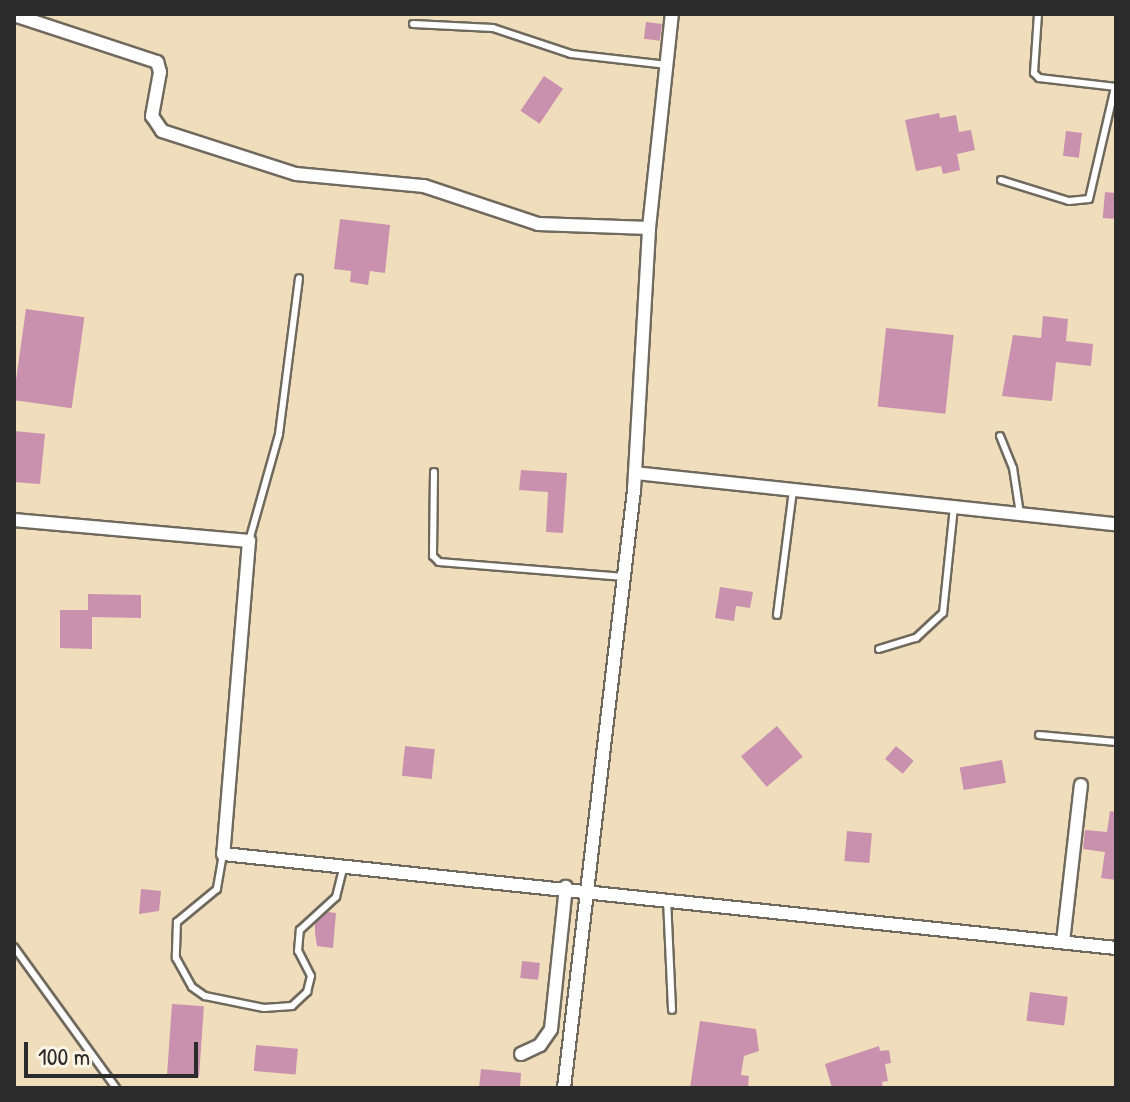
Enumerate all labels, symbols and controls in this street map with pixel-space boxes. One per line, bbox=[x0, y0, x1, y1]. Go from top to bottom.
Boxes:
scale bar bbox=[28, 1026, 202, 1076]
text: 100 m bbox=[38, 1040, 90, 1072]

